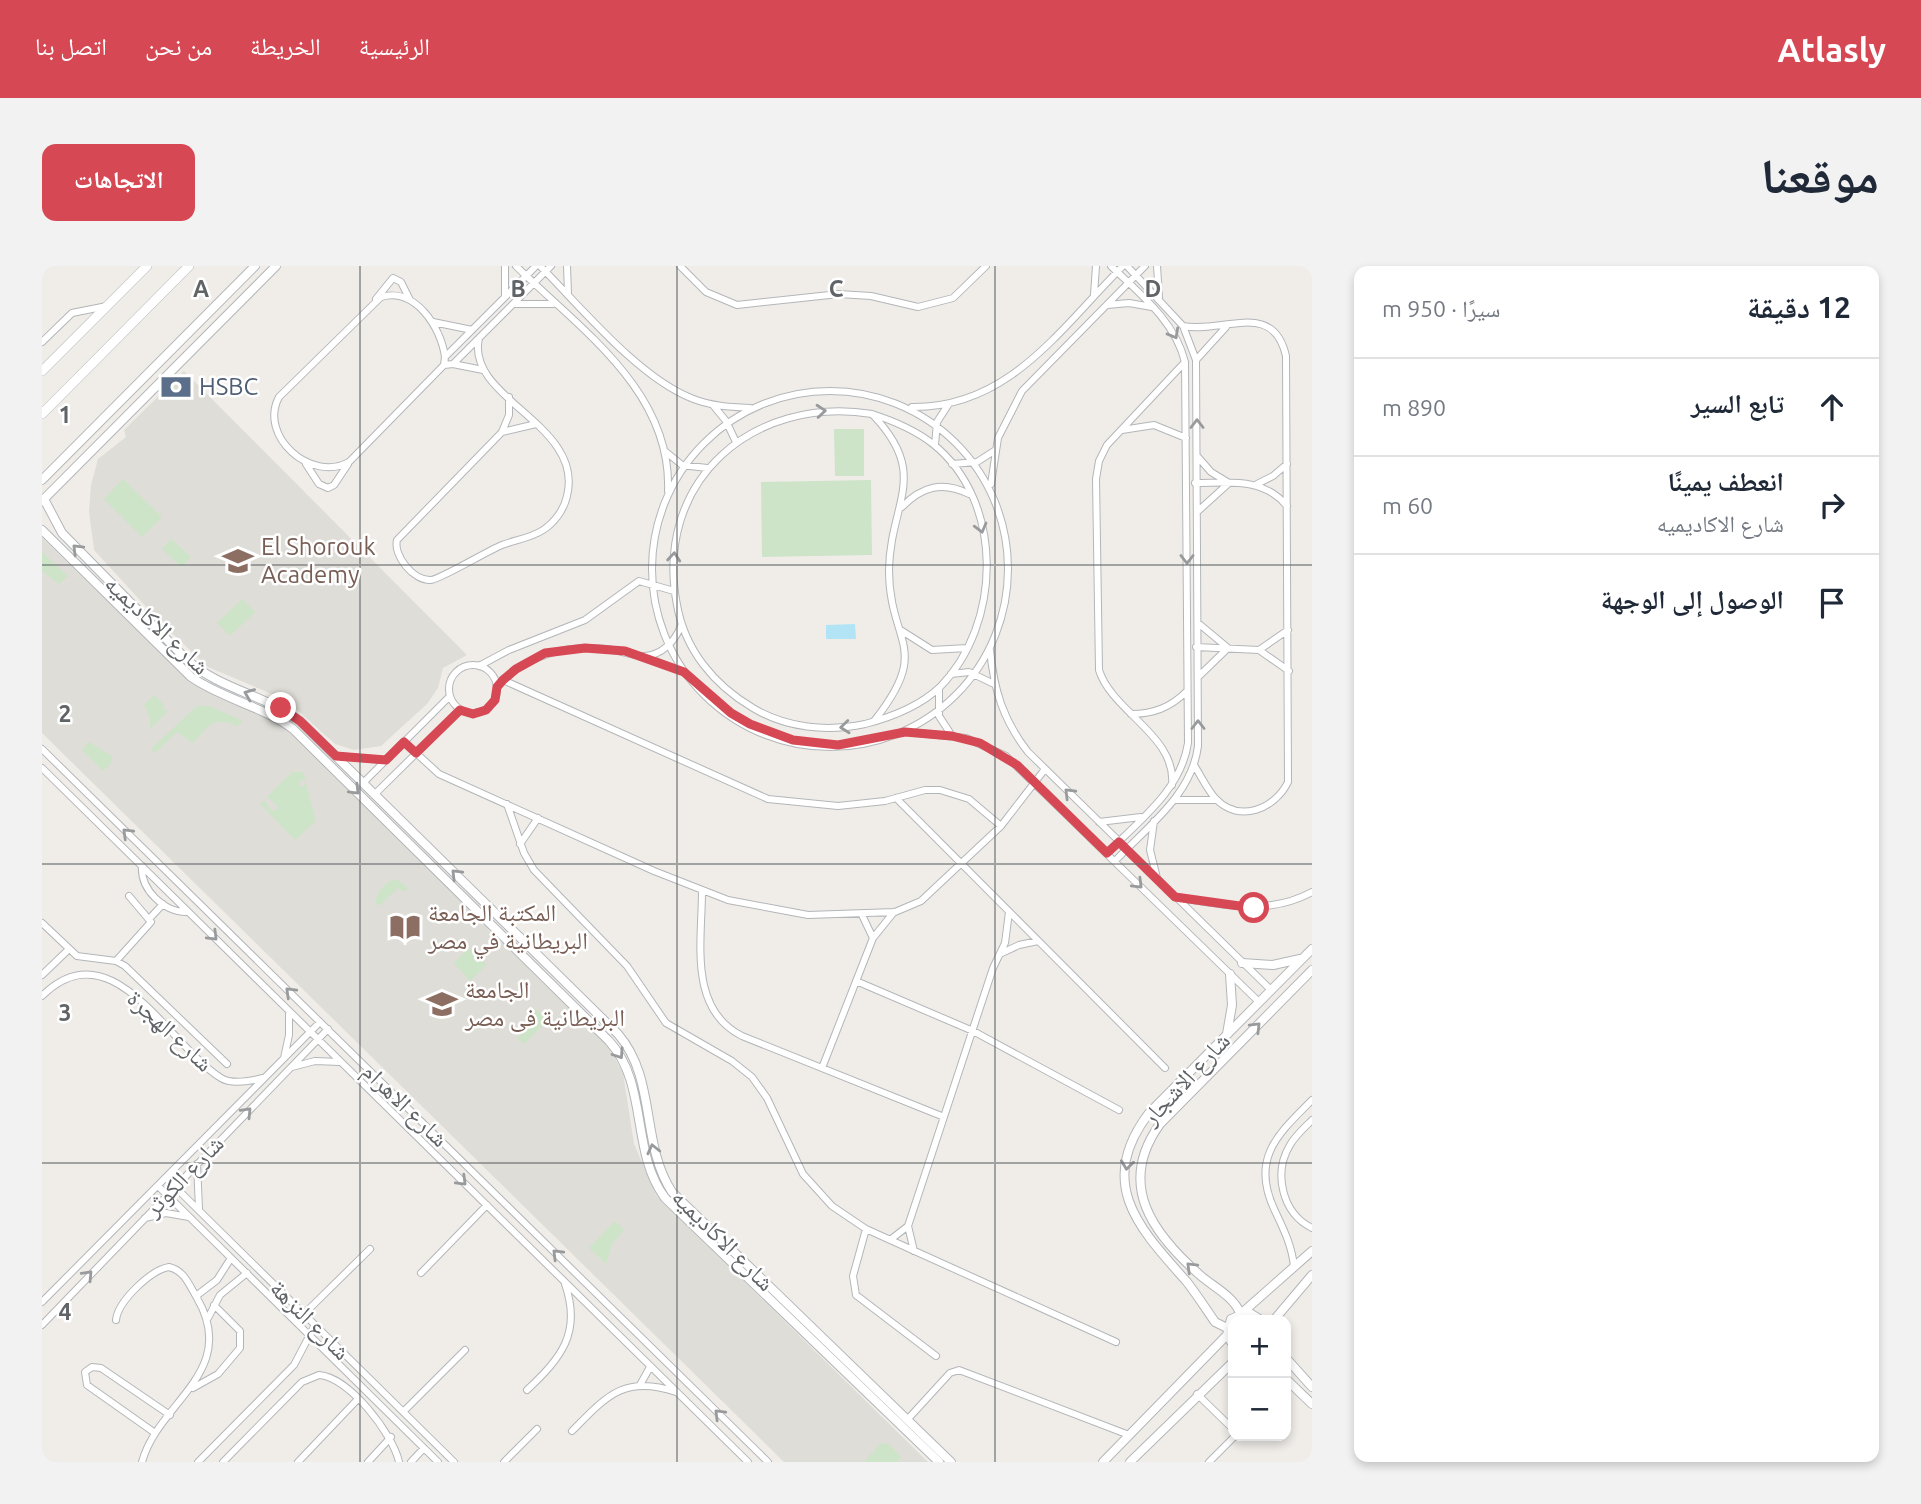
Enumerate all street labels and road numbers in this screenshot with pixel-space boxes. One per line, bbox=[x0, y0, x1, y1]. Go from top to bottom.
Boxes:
street label: شارع الاكاديميه bbox=[98, 569, 215, 681]
street label: شارع الهجرة bbox=[121, 984, 219, 1078]
street label: شارع الاشجار bbox=[1135, 1027, 1237, 1133]
street label: شارع الاهرام bbox=[355, 1057, 454, 1154]
street label: شارع الكوثر bbox=[138, 1130, 230, 1224]
street label: شارع الاكاديميه bbox=[665, 1183, 780, 1298]
street label: شارع النزهة bbox=[263, 1274, 356, 1367]

